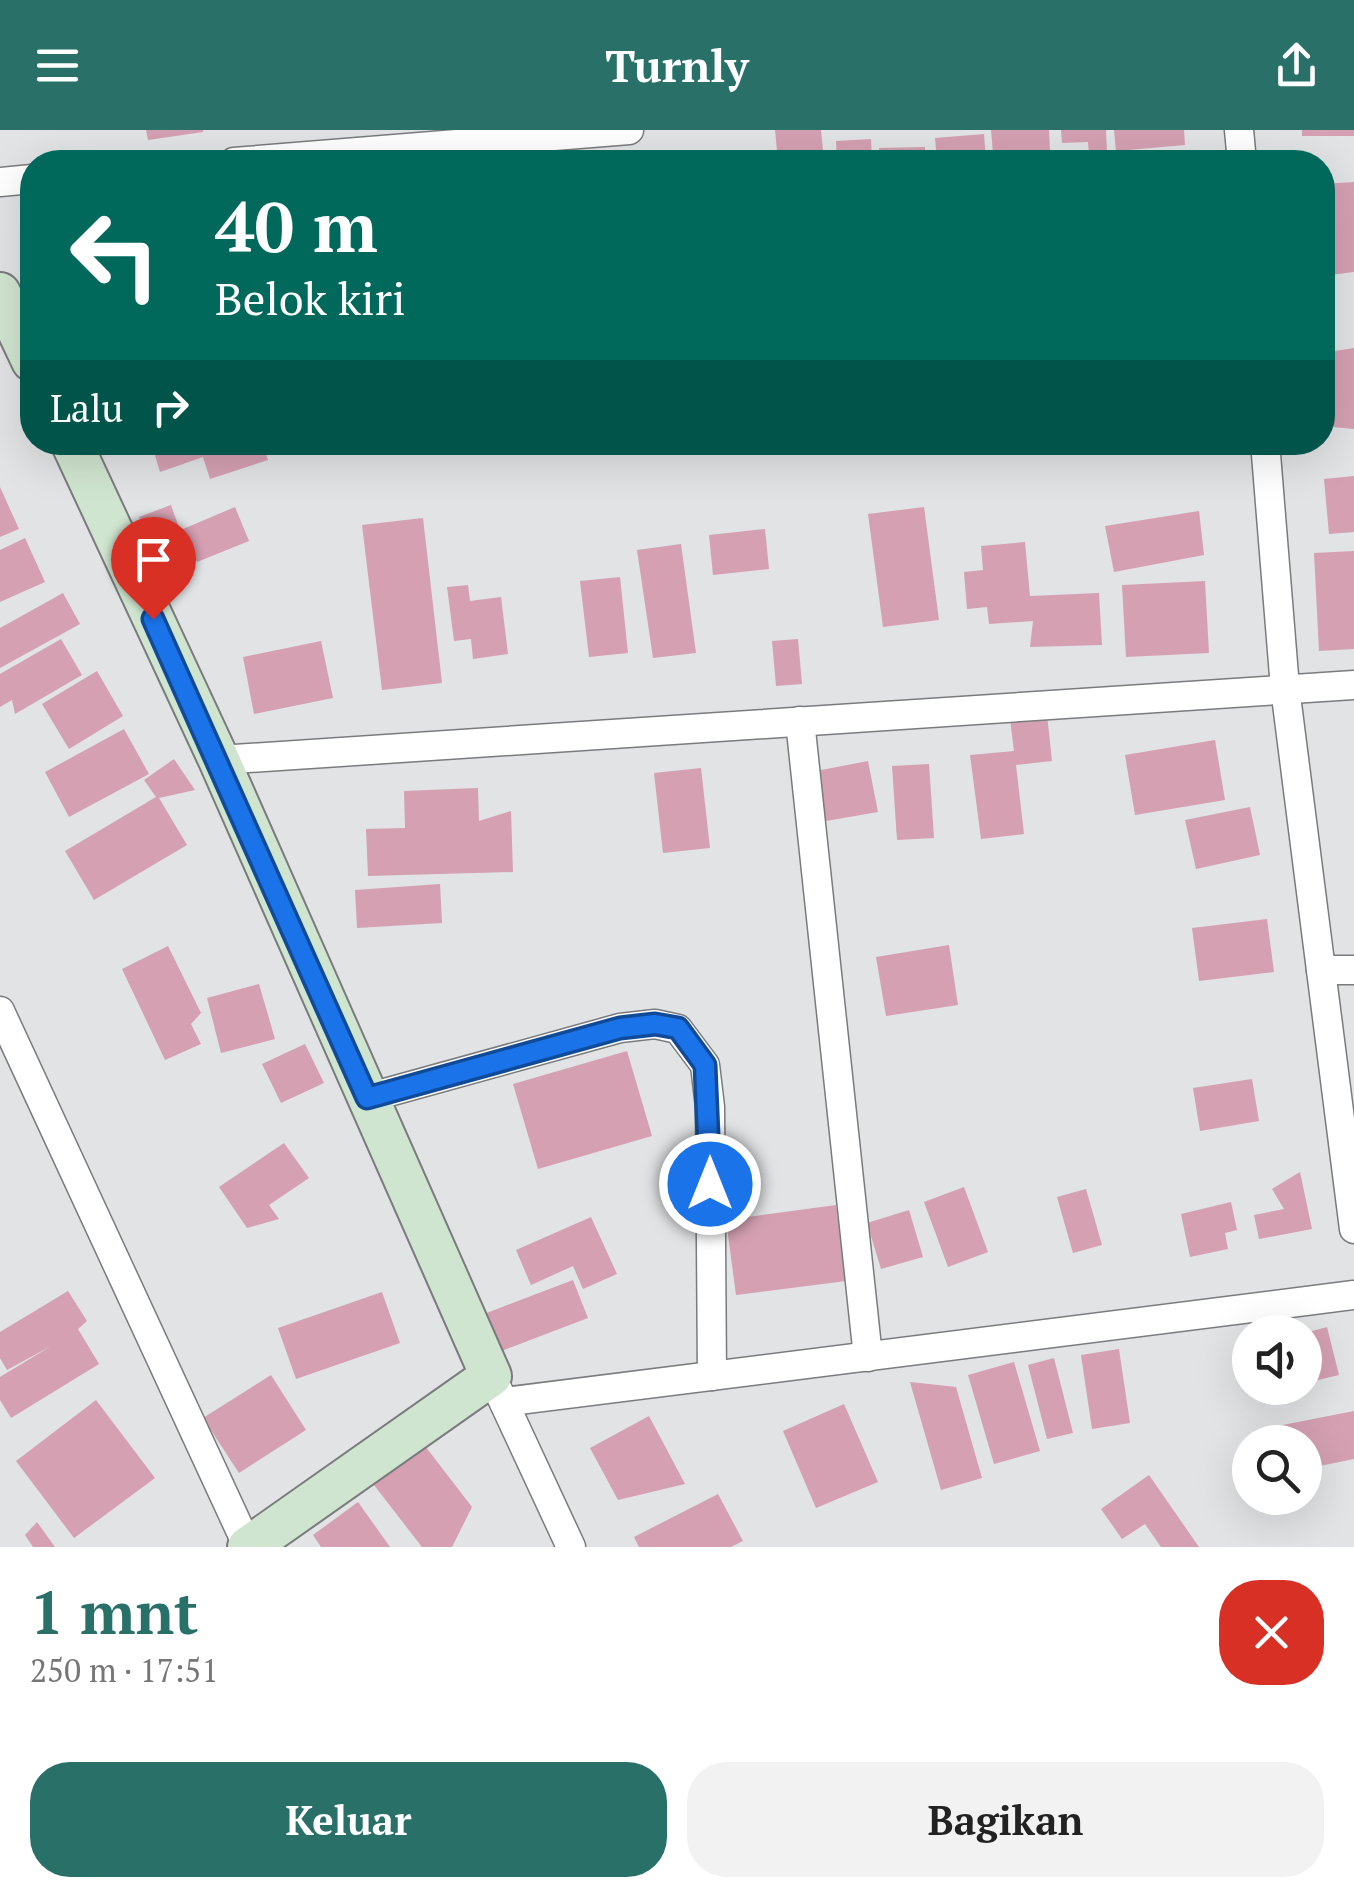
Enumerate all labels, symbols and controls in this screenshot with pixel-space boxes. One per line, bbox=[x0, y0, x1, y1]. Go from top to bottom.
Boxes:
text: Turnly bbox=[605, 35, 749, 95]
icon: menu bbox=[30, 38, 85, 93]
icon: share bbox=[1269, 38, 1324, 93]
text: 40 m bbox=[215, 179, 378, 272]
icon: left bbox=[50, 190, 180, 320]
text: Belok kiri bbox=[215, 268, 406, 328]
icon: right bbox=[143, 380, 198, 435]
text: Lalu bbox=[50, 383, 123, 433]
pin bbox=[111, 517, 196, 620]
icon: arrive bbox=[126, 532, 181, 587]
position arrow bbox=[658, 1132, 762, 1236]
map controls bbox=[1232, 1315, 1322, 1515]
button: sound bbox=[1232, 1315, 1322, 1405]
button: search bbox=[1232, 1425, 1322, 1515]
text: 1 mnt bbox=[30, 1572, 198, 1651]
button: close bbox=[1219, 1580, 1324, 1685]
text: 250 m · 17:51 bbox=[30, 1649, 218, 1691]
button: Keluar bbox=[30, 1762, 667, 1877]
button: Bagikan bbox=[687, 1762, 1324, 1877]

